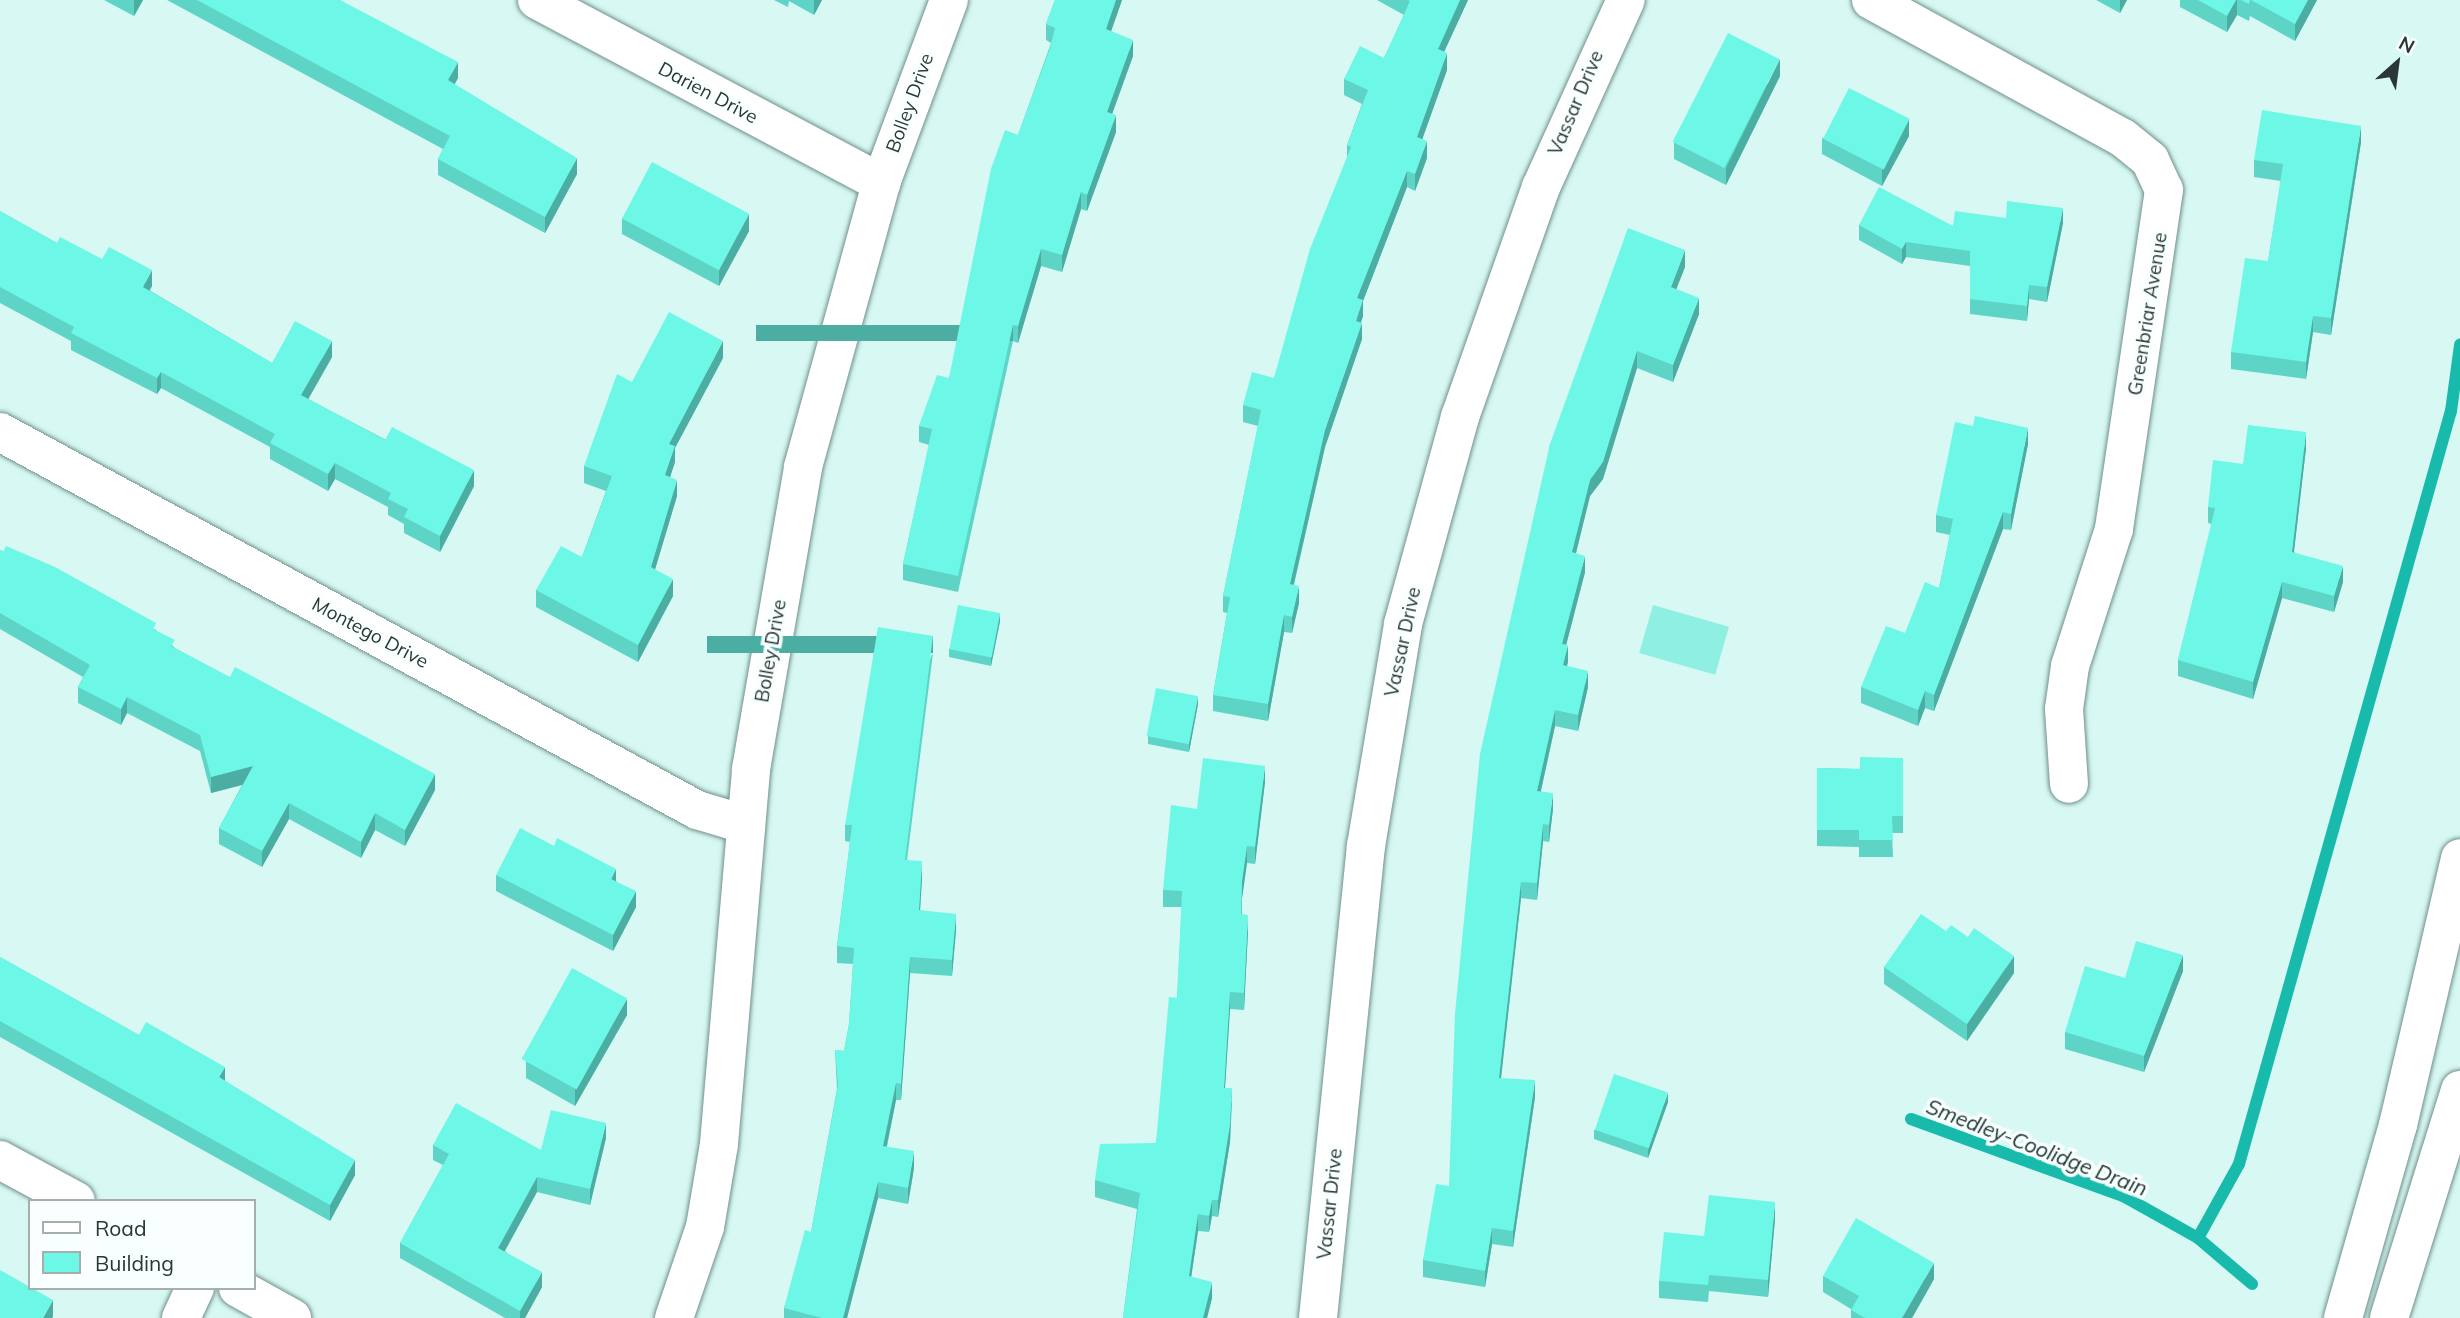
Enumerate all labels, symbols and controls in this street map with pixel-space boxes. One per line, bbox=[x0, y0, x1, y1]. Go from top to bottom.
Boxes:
north arrow bbox=[2362, 28, 2432, 98]
text: N bbox=[2395, 30, 2419, 58]
street label: Vassar Drive bbox=[1544, 47, 1608, 159]
street label: Bolley Drive bbox=[882, 50, 938, 156]
street label: Darien Drive bbox=[654, 57, 762, 129]
street label: Greenbriar Avenue bbox=[2124, 231, 2172, 397]
street label: Vassar Drive bbox=[1380, 585, 1426, 699]
street label: Montego Drive bbox=[308, 593, 432, 673]
street label: Bolley Drive bbox=[751, 598, 791, 704]
water label: Smedley-Coolidge Drain bbox=[1923, 1093, 2151, 1201]
street label: Vassar Drive bbox=[1313, 1147, 1347, 1261]
legend bbox=[28, 1199, 256, 1290]
text: Road bbox=[95, 1215, 146, 1241]
text: Building bbox=[95, 1250, 174, 1276]

